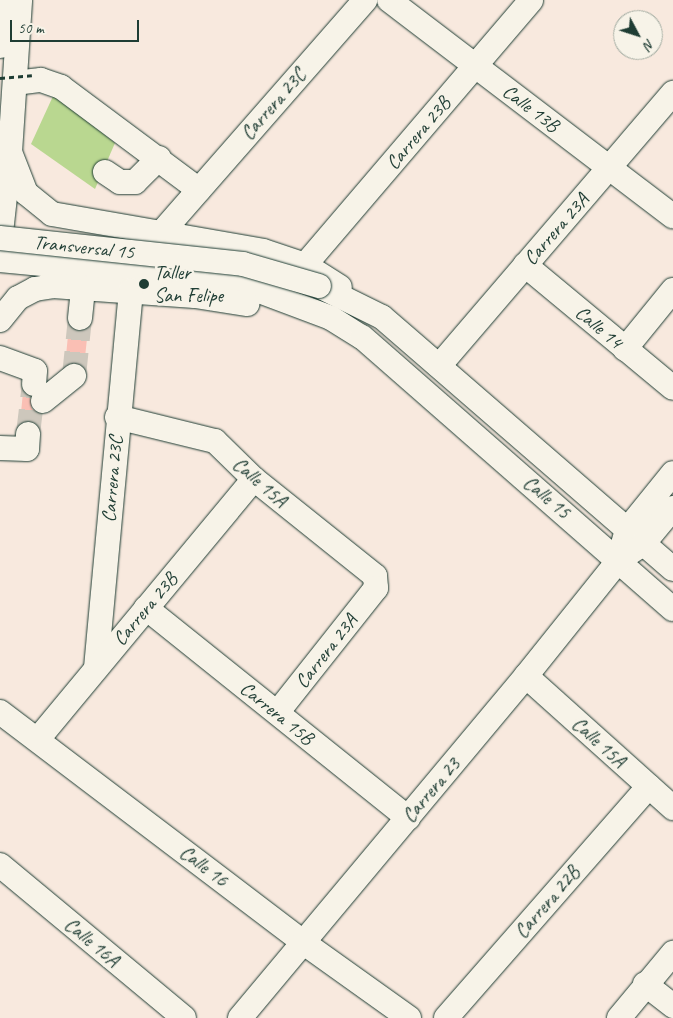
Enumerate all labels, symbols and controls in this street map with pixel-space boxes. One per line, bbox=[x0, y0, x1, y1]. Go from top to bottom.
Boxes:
scale bar bbox=[12, 10, 141, 42]
north arrow bbox=[613, 10, 663, 60]
text: 50 m bbox=[18, 19, 44, 38]
text: N bbox=[640, 36, 658, 53]
street label: Carrera 23C bbox=[235, 63, 311, 145]
street label: Calle 13B bbox=[498, 79, 564, 137]
street label: Carrera 23B bbox=[381, 92, 455, 174]
street label: Carrera 23A bbox=[518, 188, 594, 270]
street label: Transversal 15 bbox=[33, 230, 135, 264]
place label: Taller San Felipe bbox=[154, 260, 223, 307]
marker: Taller San Felipe bbox=[138, 278, 150, 290]
street label: Calle 14 bbox=[570, 300, 628, 354]
street label: Carrera 23C bbox=[96, 435, 128, 523]
street label: Calle 15A bbox=[228, 452, 292, 512]
street label: Calle 15 bbox=[518, 470, 576, 524]
street label: Carrera 23B bbox=[108, 568, 182, 650]
street label: Carrera 23A bbox=[290, 609, 362, 693]
street label: Carrera 15B bbox=[235, 676, 319, 750]
street label: Calle 15A bbox=[567, 712, 631, 772]
street label: Carrera 23 bbox=[397, 753, 465, 827]
street label: Calle 16 bbox=[175, 840, 233, 892]
street label: Carrera 22B bbox=[509, 861, 585, 943]
street label: Calle 16A bbox=[60, 912, 124, 972]

